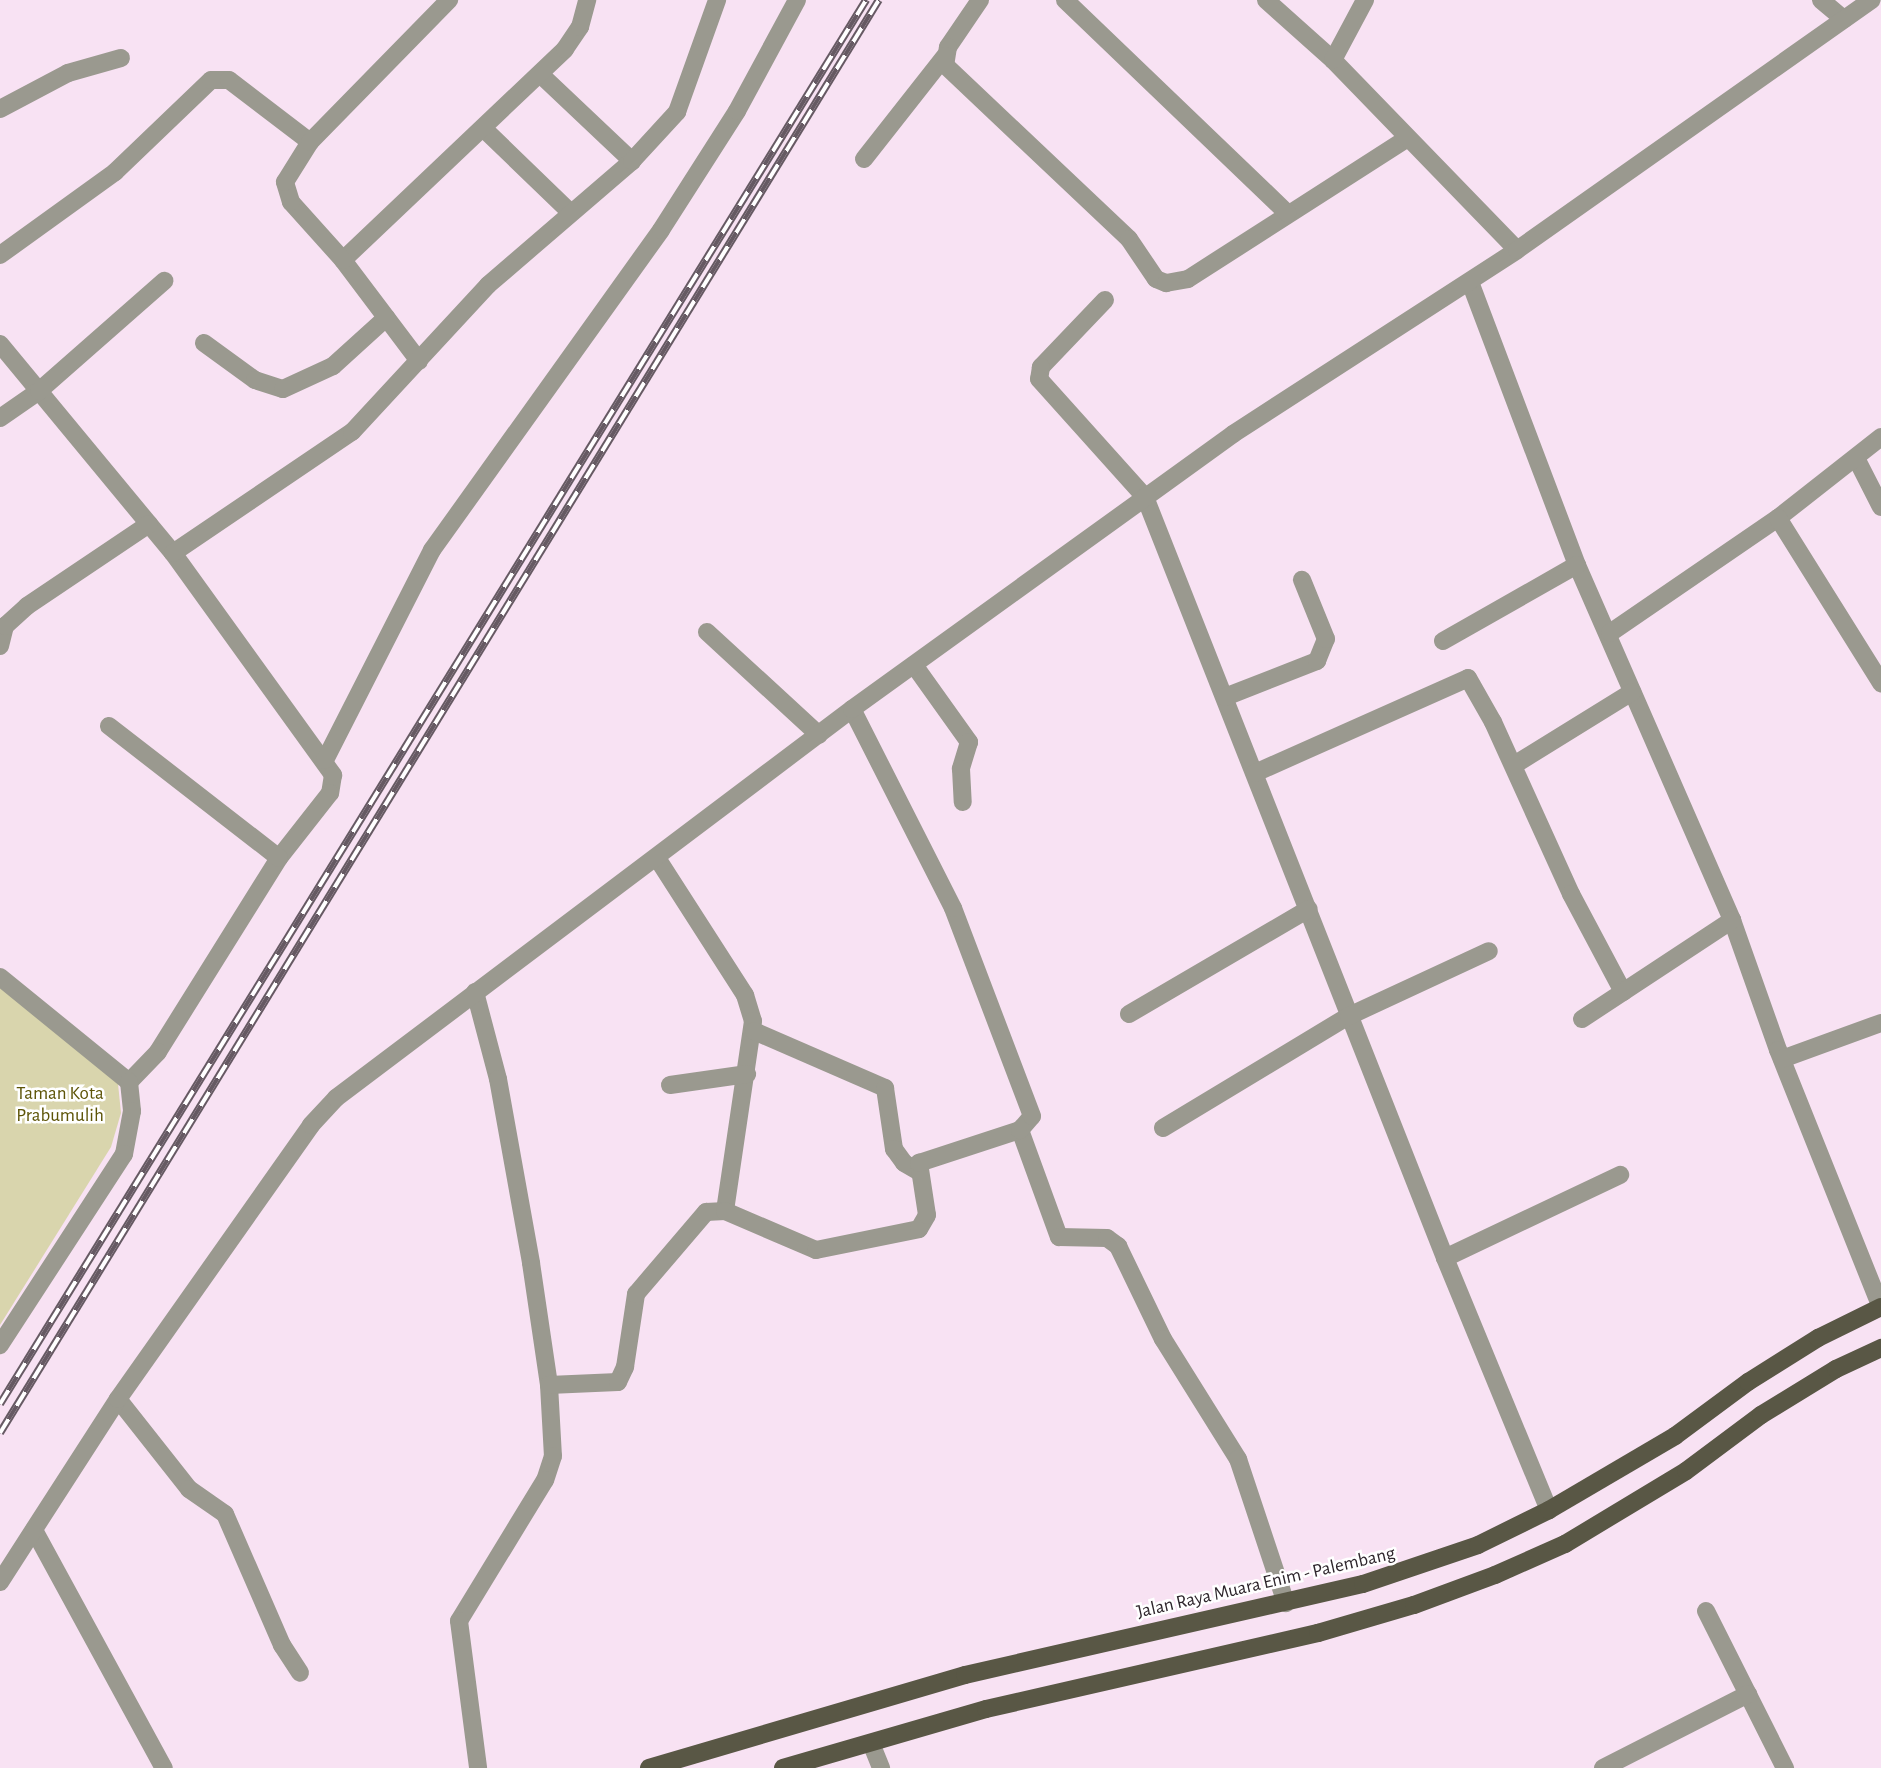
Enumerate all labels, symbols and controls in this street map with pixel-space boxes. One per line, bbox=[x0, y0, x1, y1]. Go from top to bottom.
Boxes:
park label: Taman Kota Prabumulih bbox=[16, 1083, 104, 1127]
street label: Jalan Raya Muara Enim - Palembang bbox=[1135, 1542, 1397, 1624]

